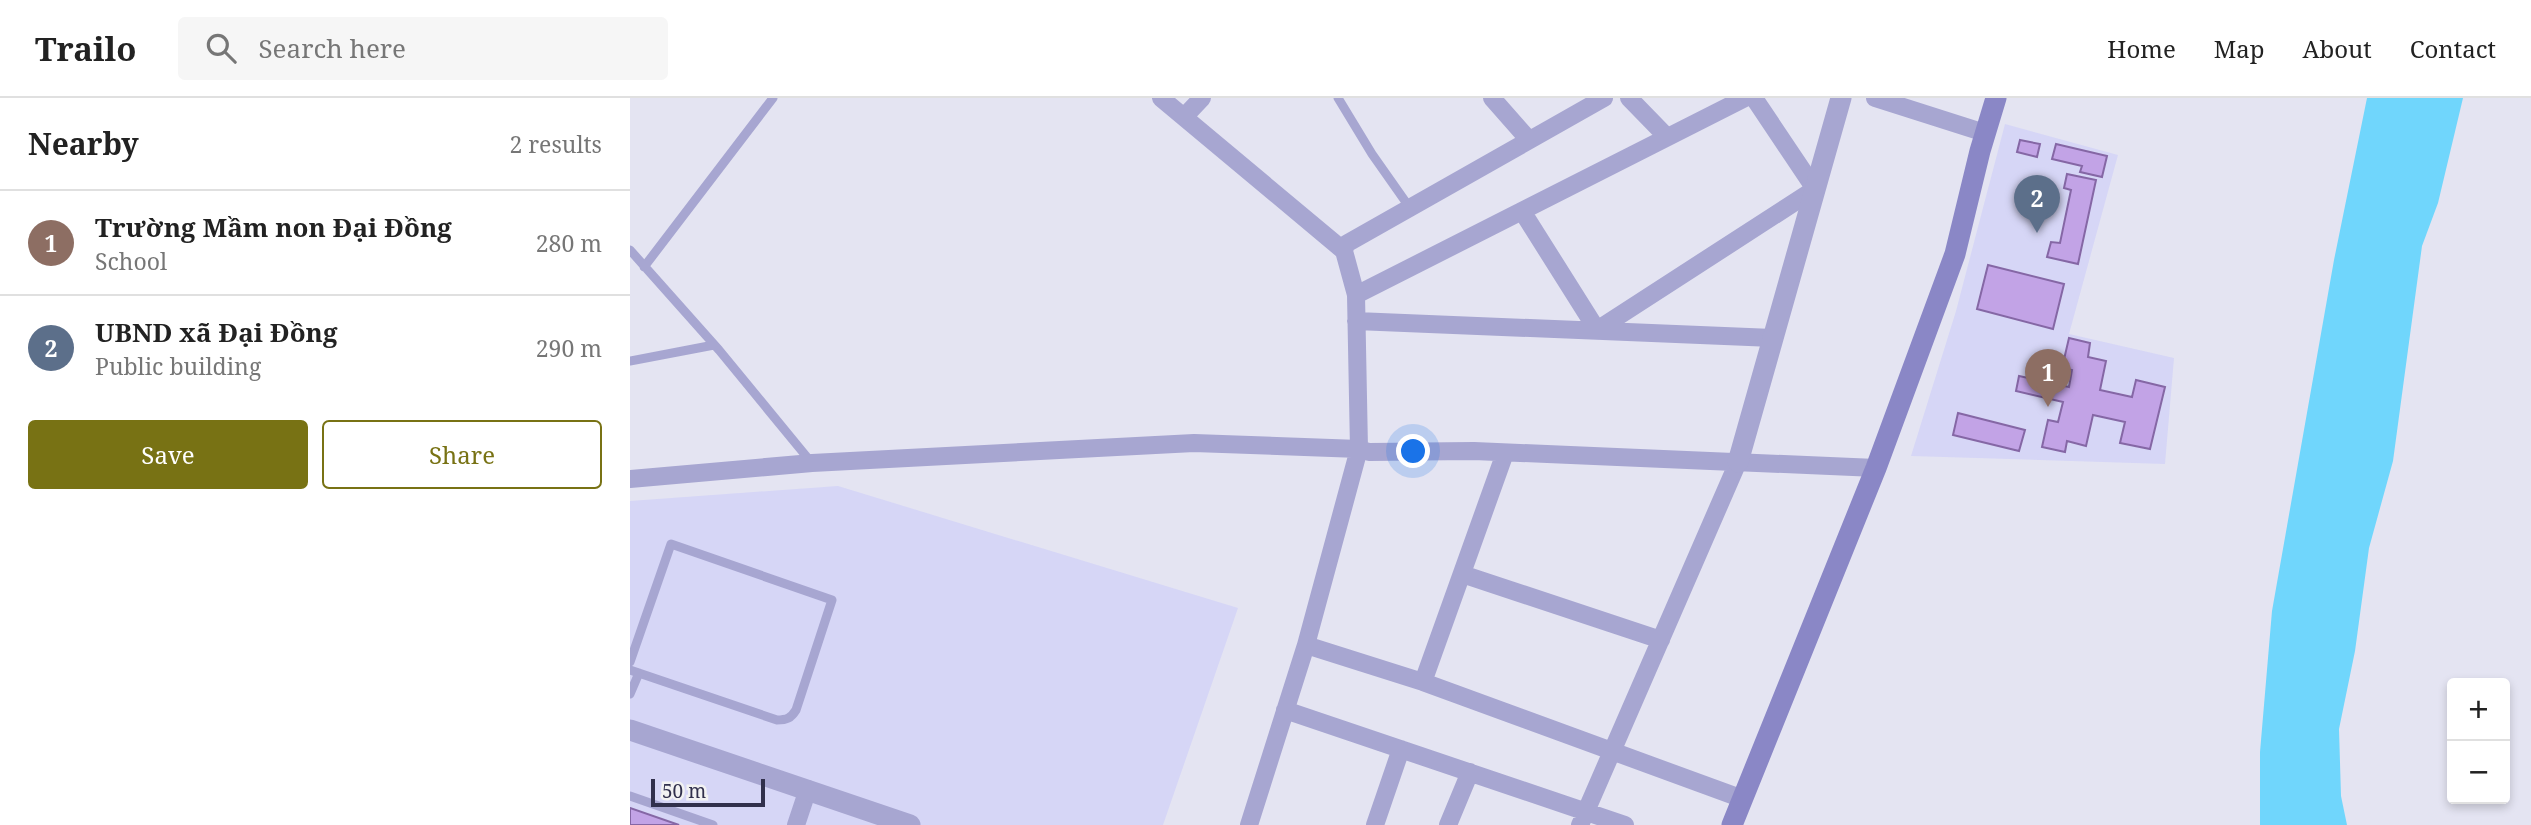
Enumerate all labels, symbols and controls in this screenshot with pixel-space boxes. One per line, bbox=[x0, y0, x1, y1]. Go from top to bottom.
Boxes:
search box bbox=[178, 17, 668, 80]
text: Trailo bbox=[35, 26, 136, 71]
icon: search bbox=[202, 29, 240, 67]
text: Search here bbox=[258, 30, 406, 66]
text: Home bbox=[2107, 32, 2176, 65]
text: Map bbox=[2214, 32, 2265, 65]
text: About bbox=[2303, 32, 2372, 65]
text: Contact bbox=[2410, 32, 2496, 65]
text: Nearby bbox=[28, 123, 139, 164]
text: 2 results bbox=[509, 128, 602, 160]
pin: 2 bbox=[2014, 175, 2060, 233]
text: Trường Mầm non Đại Đồng bbox=[95, 209, 452, 245]
text: 1 bbox=[45, 227, 58, 259]
text: 280 m bbox=[536, 227, 602, 259]
text: School bbox=[95, 245, 167, 277]
text: UBND xã Đại Đồng bbox=[95, 314, 338, 350]
text: 2 bbox=[45, 332, 58, 364]
text: 290 m bbox=[536, 332, 602, 364]
pin: 1 bbox=[2025, 349, 2071, 407]
text: Public building bbox=[95, 350, 261, 382]
button: Save bbox=[28, 420, 308, 489]
button: Share bbox=[322, 420, 602, 489]
your location bbox=[1396, 434, 1430, 468]
map controls bbox=[2447, 678, 2510, 804]
button: + bbox=[2447, 678, 2510, 741]
button: − bbox=[2447, 741, 2510, 804]
scale bar bbox=[651, 776, 765, 808]
text: 50 m bbox=[662, 778, 706, 804]

